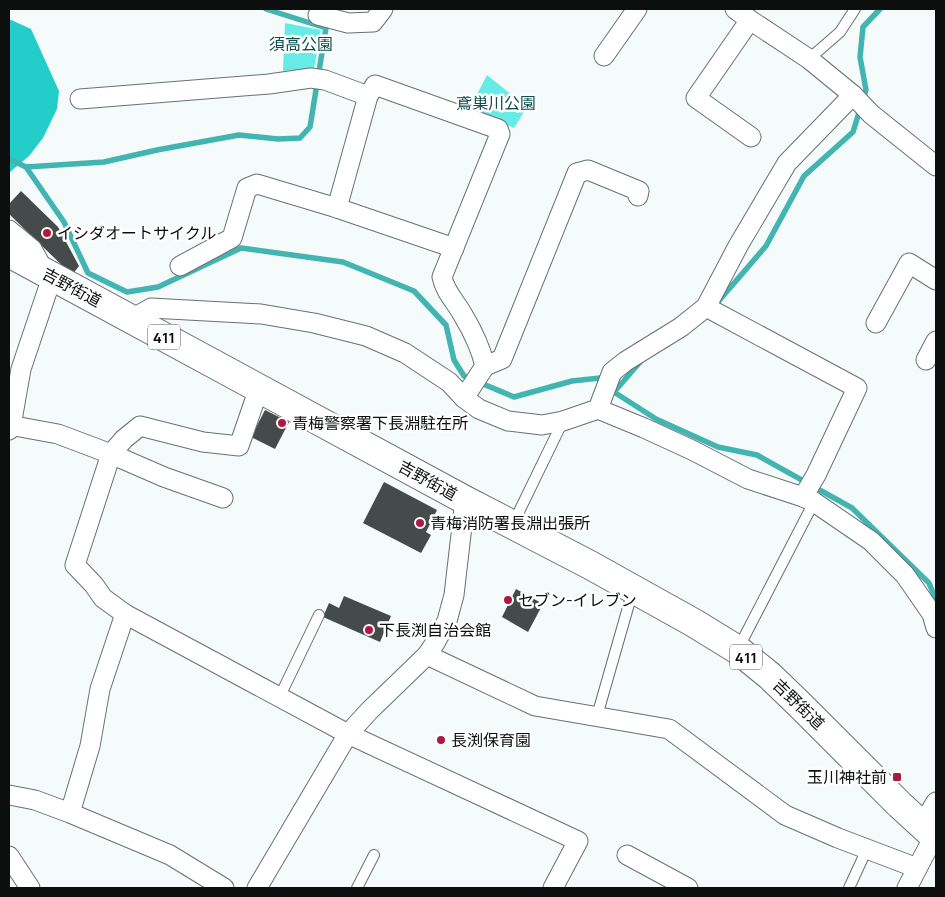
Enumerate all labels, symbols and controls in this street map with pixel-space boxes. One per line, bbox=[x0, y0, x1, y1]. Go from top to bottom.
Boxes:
park label: 須高公園 bbox=[269, 33, 333, 55]
park label: 鳶巣川公園 bbox=[456, 92, 536, 114]
place label: イシダオートサイクル bbox=[57, 222, 216, 244]
marker: イシダオートサイクル bbox=[41, 227, 53, 239]
street label: 吉野街道 bbox=[39, 262, 105, 312]
road number: 411 bbox=[148, 324, 180, 350]
place label: 青梅警察署下長淵駐在所 bbox=[292, 412, 468, 434]
marker: 青梅警察署下長淵駐在所 bbox=[276, 417, 288, 429]
street label: 吉野街道 bbox=[395, 455, 461, 505]
place label: 青梅消防署長淵出張所 bbox=[430, 512, 590, 534]
marker: 青梅消防署長淵出張所 bbox=[414, 517, 426, 529]
place label: セブン-イレブン bbox=[518, 589, 637, 611]
marker: セブン-イレブン bbox=[502, 594, 514, 606]
place label: 下長渕自治会館 bbox=[379, 619, 491, 641]
marker: 下長渕自治会館 bbox=[363, 624, 375, 636]
road number: 411 bbox=[730, 644, 762, 670]
street label: 吉野街道 bbox=[768, 674, 830, 734]
place label: 長渕保育園 bbox=[451, 729, 531, 751]
marker: 長渕保育園 bbox=[435, 734, 447, 746]
place label: 玉川神社前 bbox=[807, 766, 887, 788]
marker: 玉川神社前 bbox=[891, 771, 903, 783]

